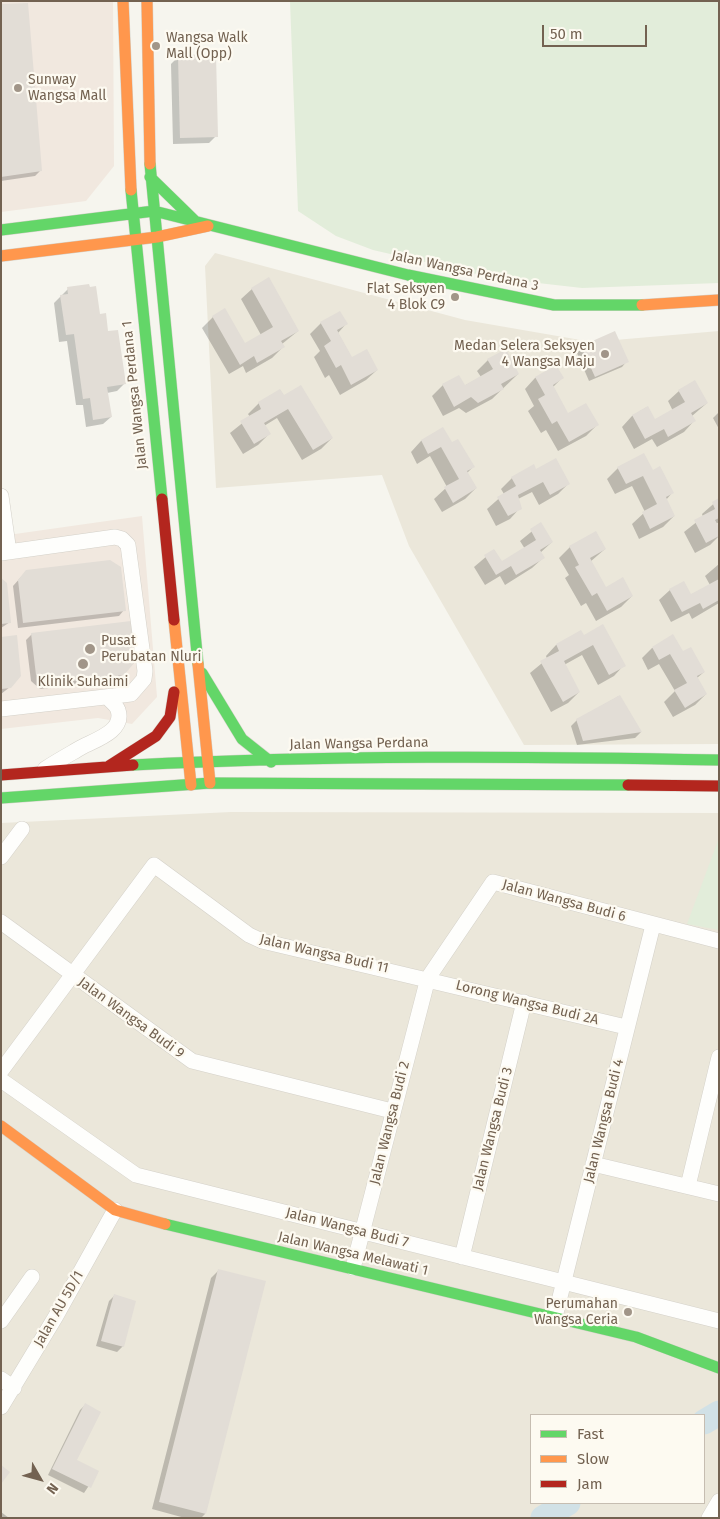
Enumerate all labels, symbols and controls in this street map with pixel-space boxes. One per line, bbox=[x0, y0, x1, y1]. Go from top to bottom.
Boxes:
scale bar bbox=[545, 15, 650, 47]
text: 50 m bbox=[550, 25, 583, 43]
place label: Wangsa Walk Mall (Opp) bbox=[166, 30, 248, 62]
marker: Wangsa Walk Mall (Opp) bbox=[150, 40, 162, 52]
place label: Sunway Wangsa Mall bbox=[28, 72, 106, 104]
marker: Sunway Wangsa Mall bbox=[12, 82, 24, 94]
street label: Jalan Wangsa Perdana 3 bbox=[390, 247, 540, 295]
place label: Flat Seksyen 4 Blok C9 bbox=[367, 281, 445, 314]
marker: Flat Seksyen 4 Blok C9 bbox=[449, 291, 461, 303]
street label: Jalan Wangsa Perdana 1 bbox=[119, 320, 151, 470]
place label: Medan Selera Seksyen 4 Wangsa Maju bbox=[454, 338, 595, 371]
marker: Medan Selera Seksyen 4 Wangsa Maju bbox=[599, 348, 611, 360]
place label: Pusat Perubatan Nluri bbox=[101, 633, 201, 666]
marker: Pusat Perubatan Nluri bbox=[83, 642, 97, 656]
marker: Klinik Suhaimi bbox=[76, 657, 90, 671]
place label: Klinik Suhaimi bbox=[38, 674, 128, 690]
street label: Jalan Wangsa Perdana bbox=[289, 734, 429, 754]
street label: Jalan Wangsa Budi 6 bbox=[500, 876, 628, 926]
street label: Jalan Wangsa Budi 11 bbox=[258, 931, 390, 977]
street label: Jalan Wangsa Budi 9 bbox=[75, 974, 187, 1062]
street label: Lorong Wangsa Budi 2A bbox=[454, 977, 600, 1029]
street label: Jalan Wangsa Budi 4 bbox=[580, 1057, 628, 1185]
street label: Jalan Wangsa Budi 2 bbox=[367, 1059, 413, 1187]
street label: Jalan Wangsa Budi 3 bbox=[470, 1065, 516, 1193]
street label: Jalan Wangsa Budi 7 bbox=[284, 1205, 410, 1251]
street label: Jalan Wangsa Melawati 1 bbox=[276, 1229, 430, 1279]
street label: Jalan AU 5D/1 bbox=[31, 1268, 87, 1350]
place label: Perumahan Wangsa Ceria bbox=[534, 1296, 618, 1328]
marker: Perumahan Wangsa Ceria bbox=[622, 1306, 634, 1318]
legend bbox=[530, 1414, 705, 1504]
text: Fast bbox=[577, 1425, 604, 1443]
text: Slow bbox=[577, 1450, 609, 1468]
north arrow bbox=[15, 1454, 65, 1504]
text: Jam bbox=[577, 1475, 603, 1493]
text: N bbox=[43, 1480, 62, 1497]

